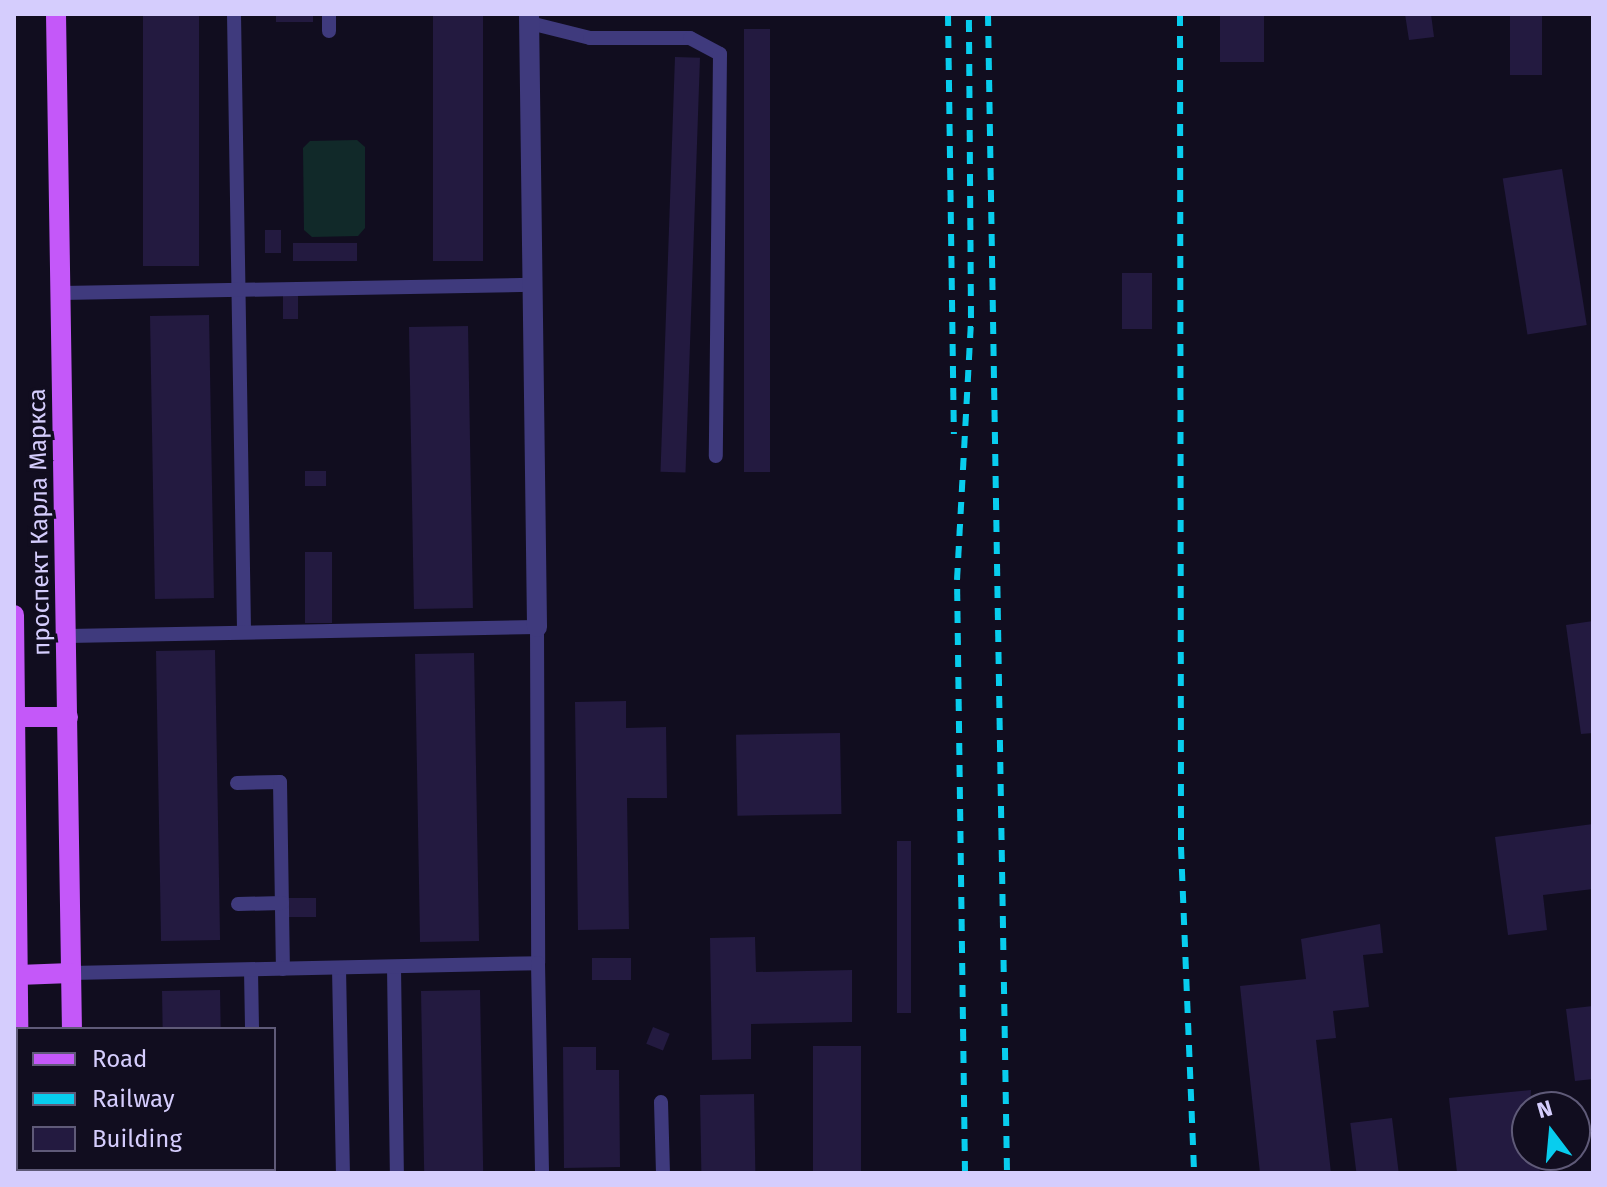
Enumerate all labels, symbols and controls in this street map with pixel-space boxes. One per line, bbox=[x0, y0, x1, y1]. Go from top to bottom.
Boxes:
street label: проспект Карла Маркса bbox=[23, 388, 57, 656]
legend bbox=[16, 1027, 276, 1171]
text: Road bbox=[92, 1045, 147, 1073]
text: Railway bbox=[92, 1085, 175, 1113]
north arrow bbox=[1511, 1091, 1591, 1171]
text: N bbox=[1534, 1094, 1556, 1124]
text: Building bbox=[92, 1125, 182, 1153]

